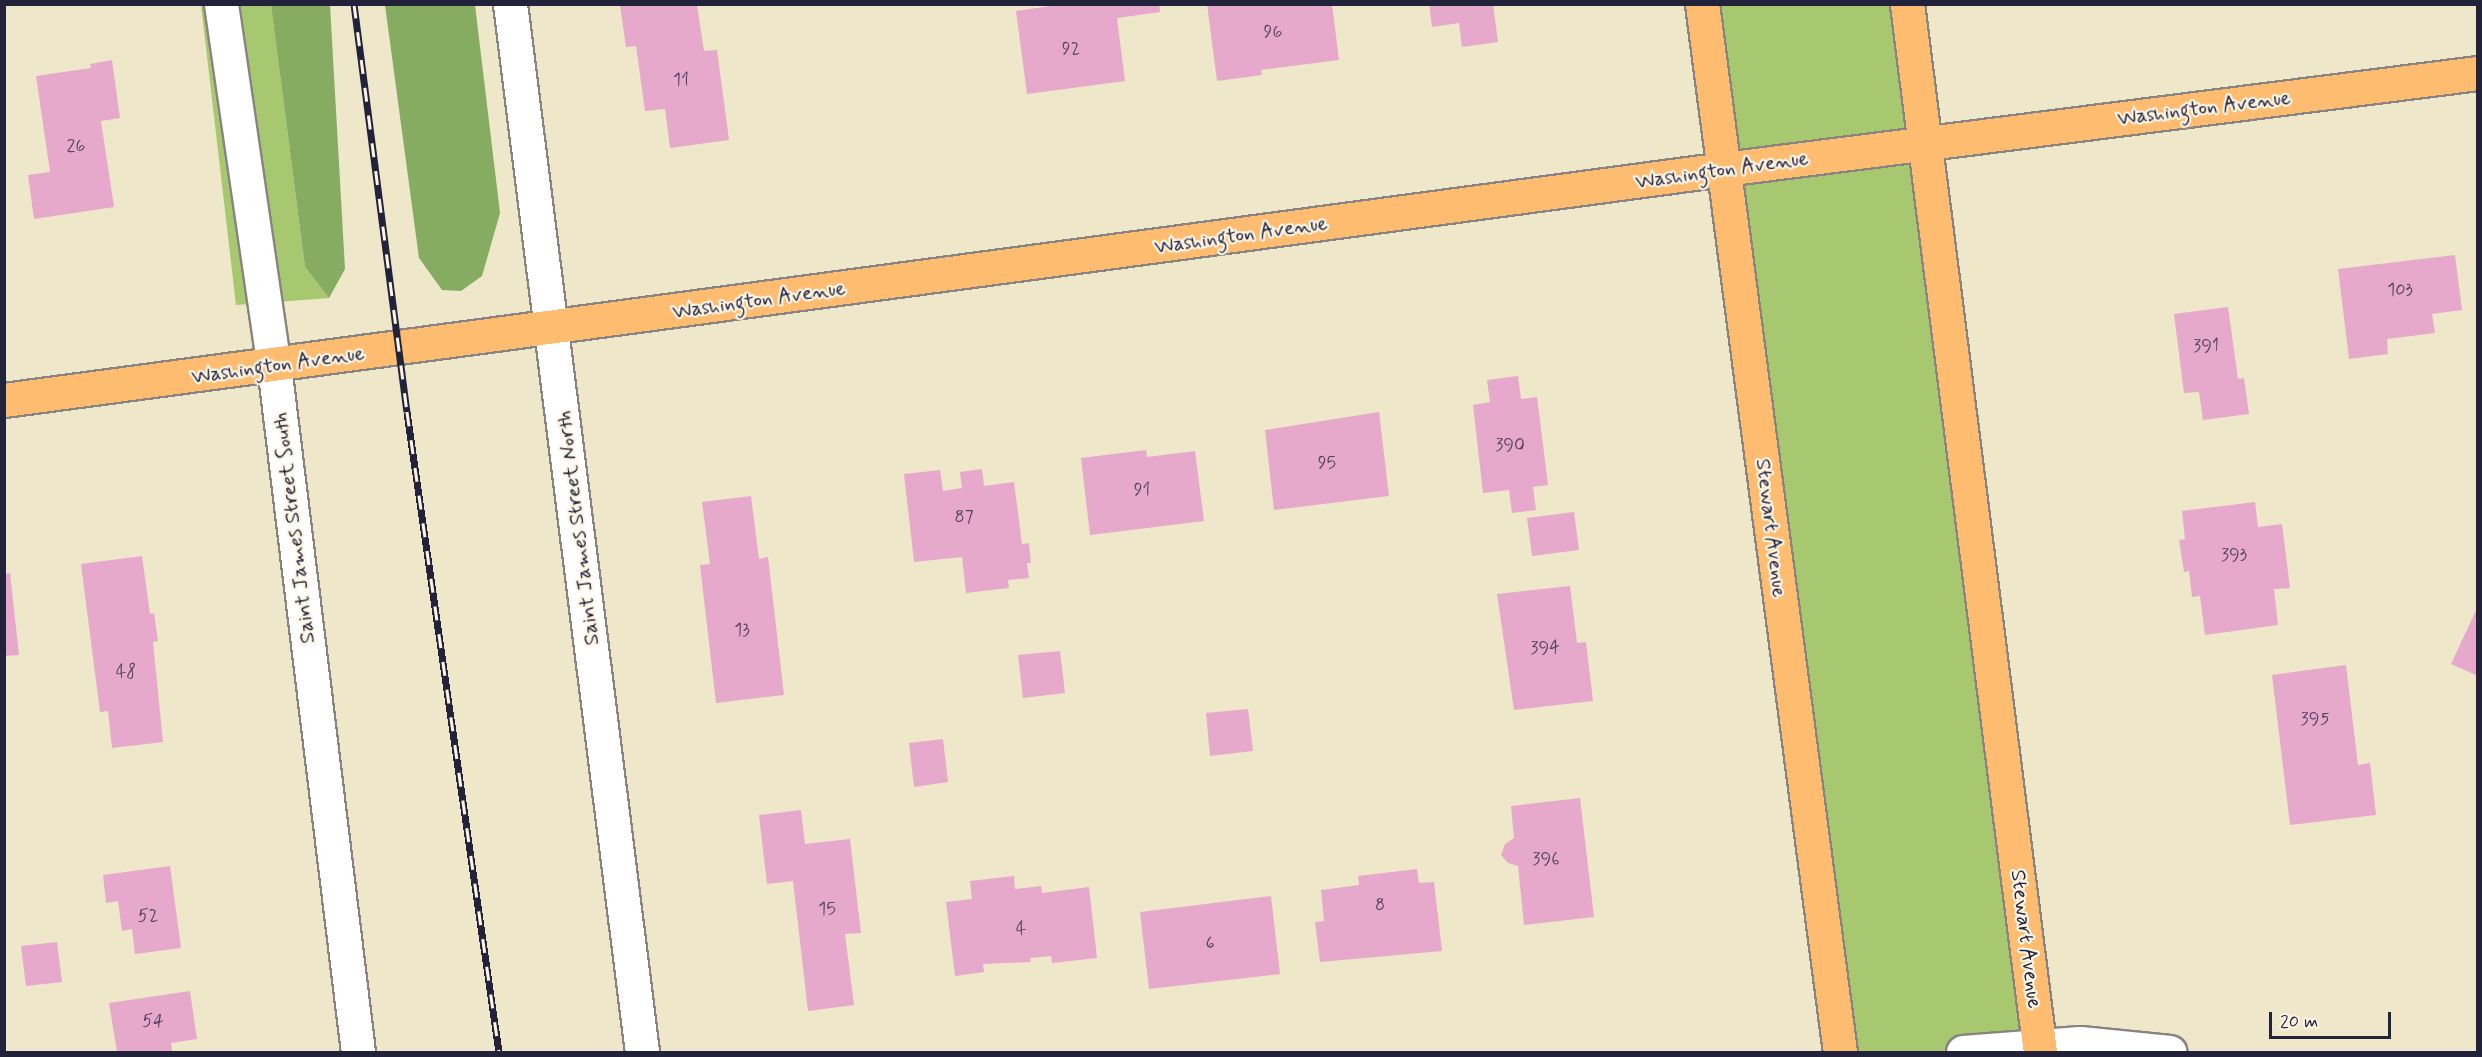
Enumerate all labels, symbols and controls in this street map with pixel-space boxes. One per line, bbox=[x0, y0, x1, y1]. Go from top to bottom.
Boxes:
house number: 96 bbox=[1264, 21, 1282, 43]
house number: 92 bbox=[1062, 38, 1080, 60]
house number: 11 bbox=[673, 69, 689, 91]
street label: Washington Avenue bbox=[2117, 85, 2291, 131]
house number: 26 bbox=[67, 135, 85, 157]
street label: Washington Avenue bbox=[1635, 146, 1809, 194]
street label: Washington Avenue bbox=[1154, 211, 1328, 259]
street label: Washington Avenue bbox=[672, 276, 846, 324]
house number: 103 bbox=[2387, 279, 2413, 301]
house number: 391 bbox=[2193, 335, 2219, 357]
street label: Washington Avenue bbox=[191, 341, 365, 389]
street label: Saint James Street North bbox=[551, 410, 605, 646]
street label: Saint James Street South bbox=[267, 411, 321, 645]
house number: 390 bbox=[1495, 434, 1525, 456]
house number: 95 bbox=[1318, 452, 1336, 474]
street label: Stewart Avenue bbox=[1750, 455, 1792, 601]
house number: 91 bbox=[1134, 479, 1150, 501]
house number: 87 bbox=[954, 506, 974, 528]
house number: 393 bbox=[2221, 544, 2247, 566]
house number: 13 bbox=[734, 619, 750, 641]
house number: 394 bbox=[1530, 637, 1560, 659]
house number: 48 bbox=[116, 661, 136, 683]
house number: 395 bbox=[2301, 708, 2329, 730]
house number: 396 bbox=[1532, 848, 1560, 870]
street label: Stewart Avenue bbox=[2005, 866, 2047, 1012]
house number: 8 bbox=[1375, 894, 1385, 916]
house number: 15 bbox=[818, 898, 836, 920]
house number: 52 bbox=[138, 905, 158, 927]
house number: 4 bbox=[1016, 918, 1026, 940]
house number: 6 bbox=[1205, 932, 1215, 954]
scale bar bbox=[2272, 1000, 2394, 1038]
house number: 54 bbox=[142, 1010, 164, 1032]
text: 20 m bbox=[2280, 1010, 2318, 1034]

